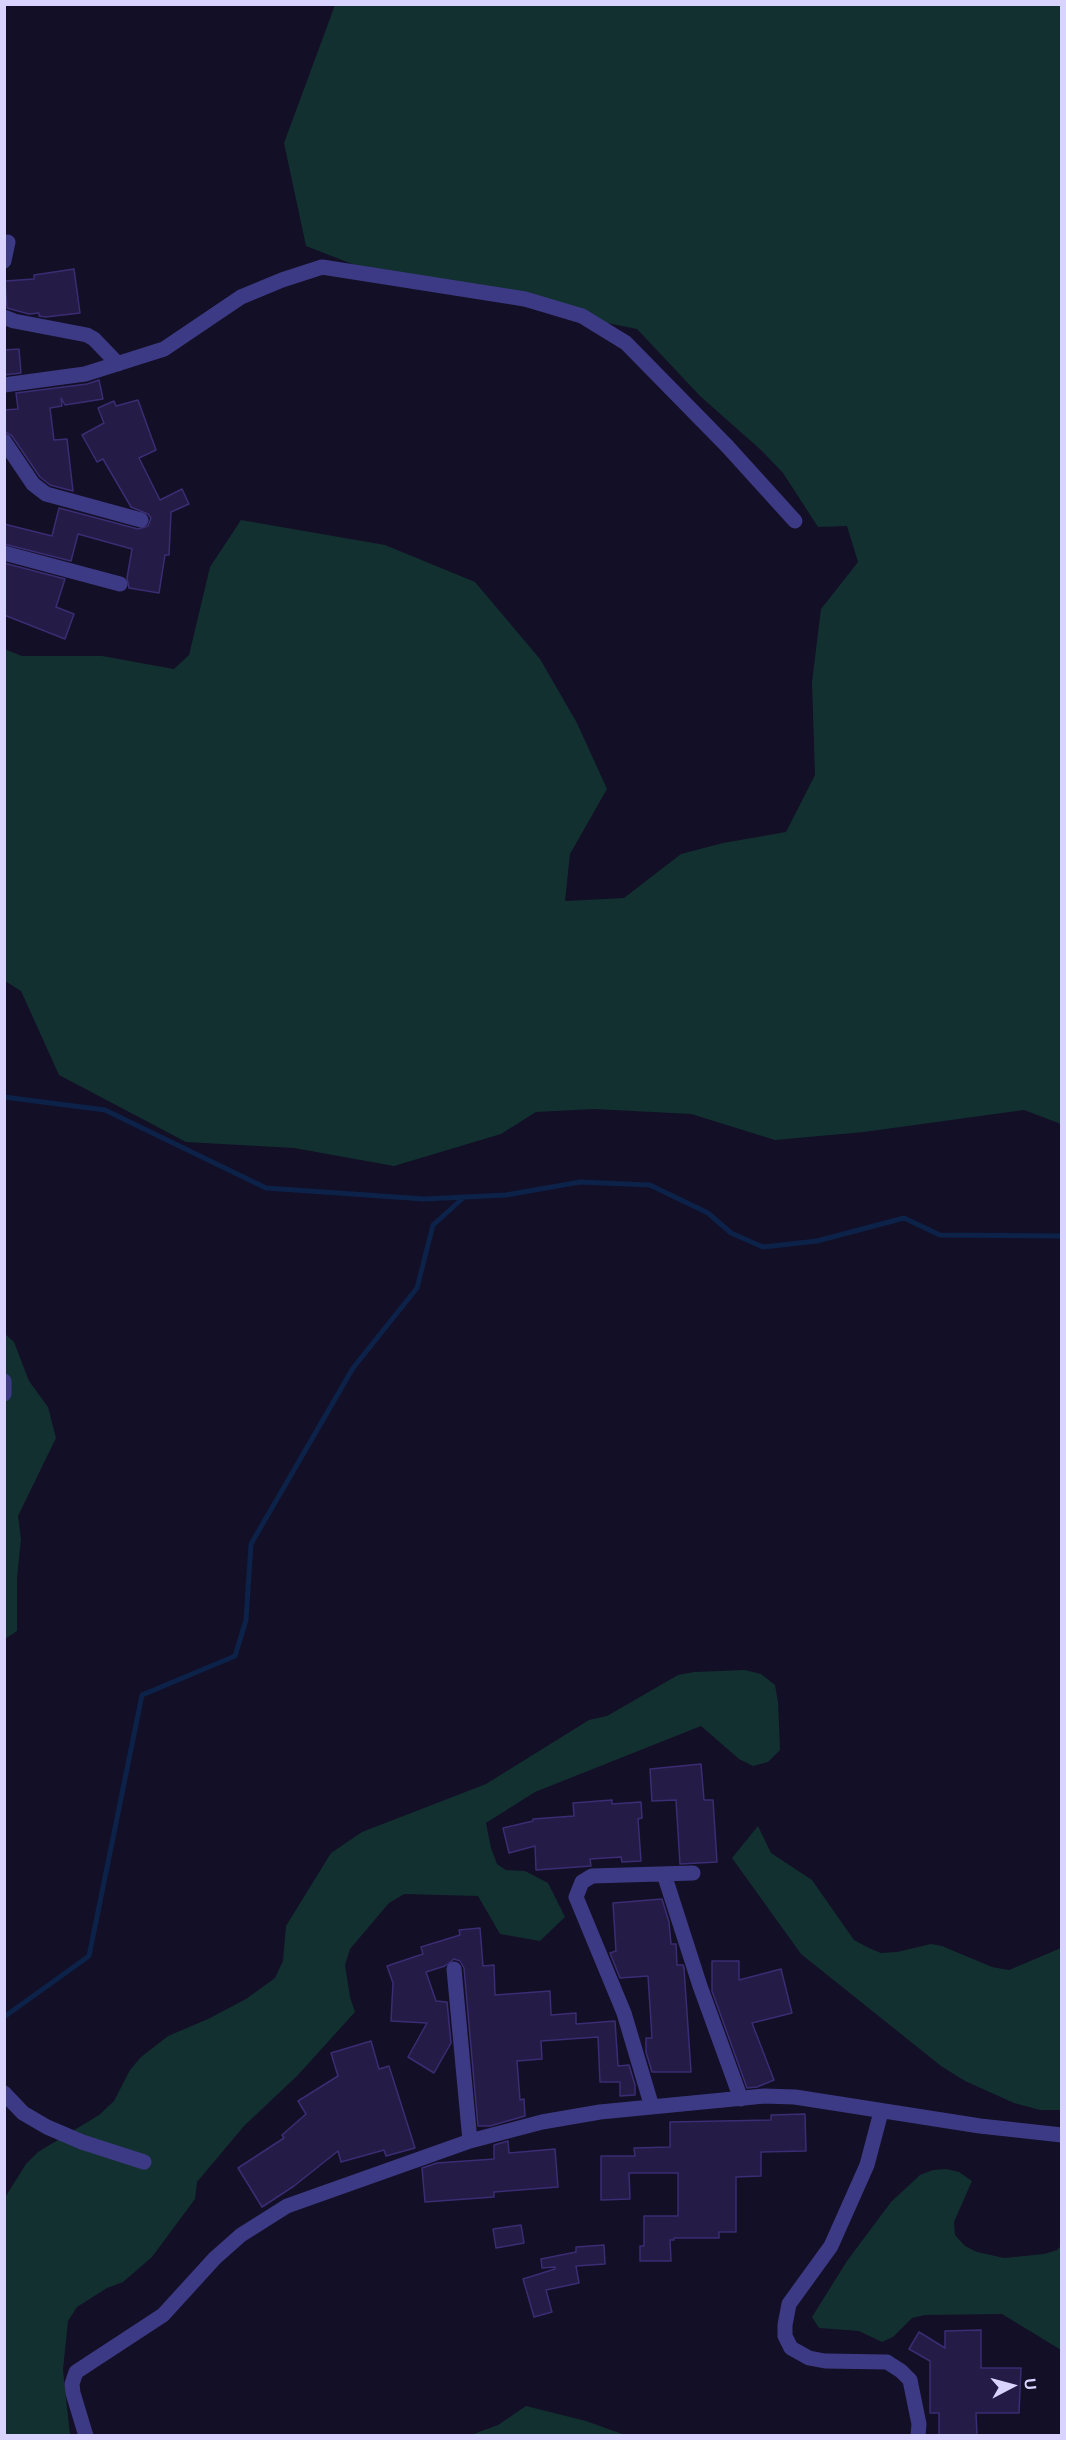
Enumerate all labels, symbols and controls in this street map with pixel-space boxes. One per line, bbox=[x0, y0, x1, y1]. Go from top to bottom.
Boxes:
north arrow bbox=[982, 2356, 1042, 2416]
text: U bbox=[1021, 2377, 1039, 2391]

